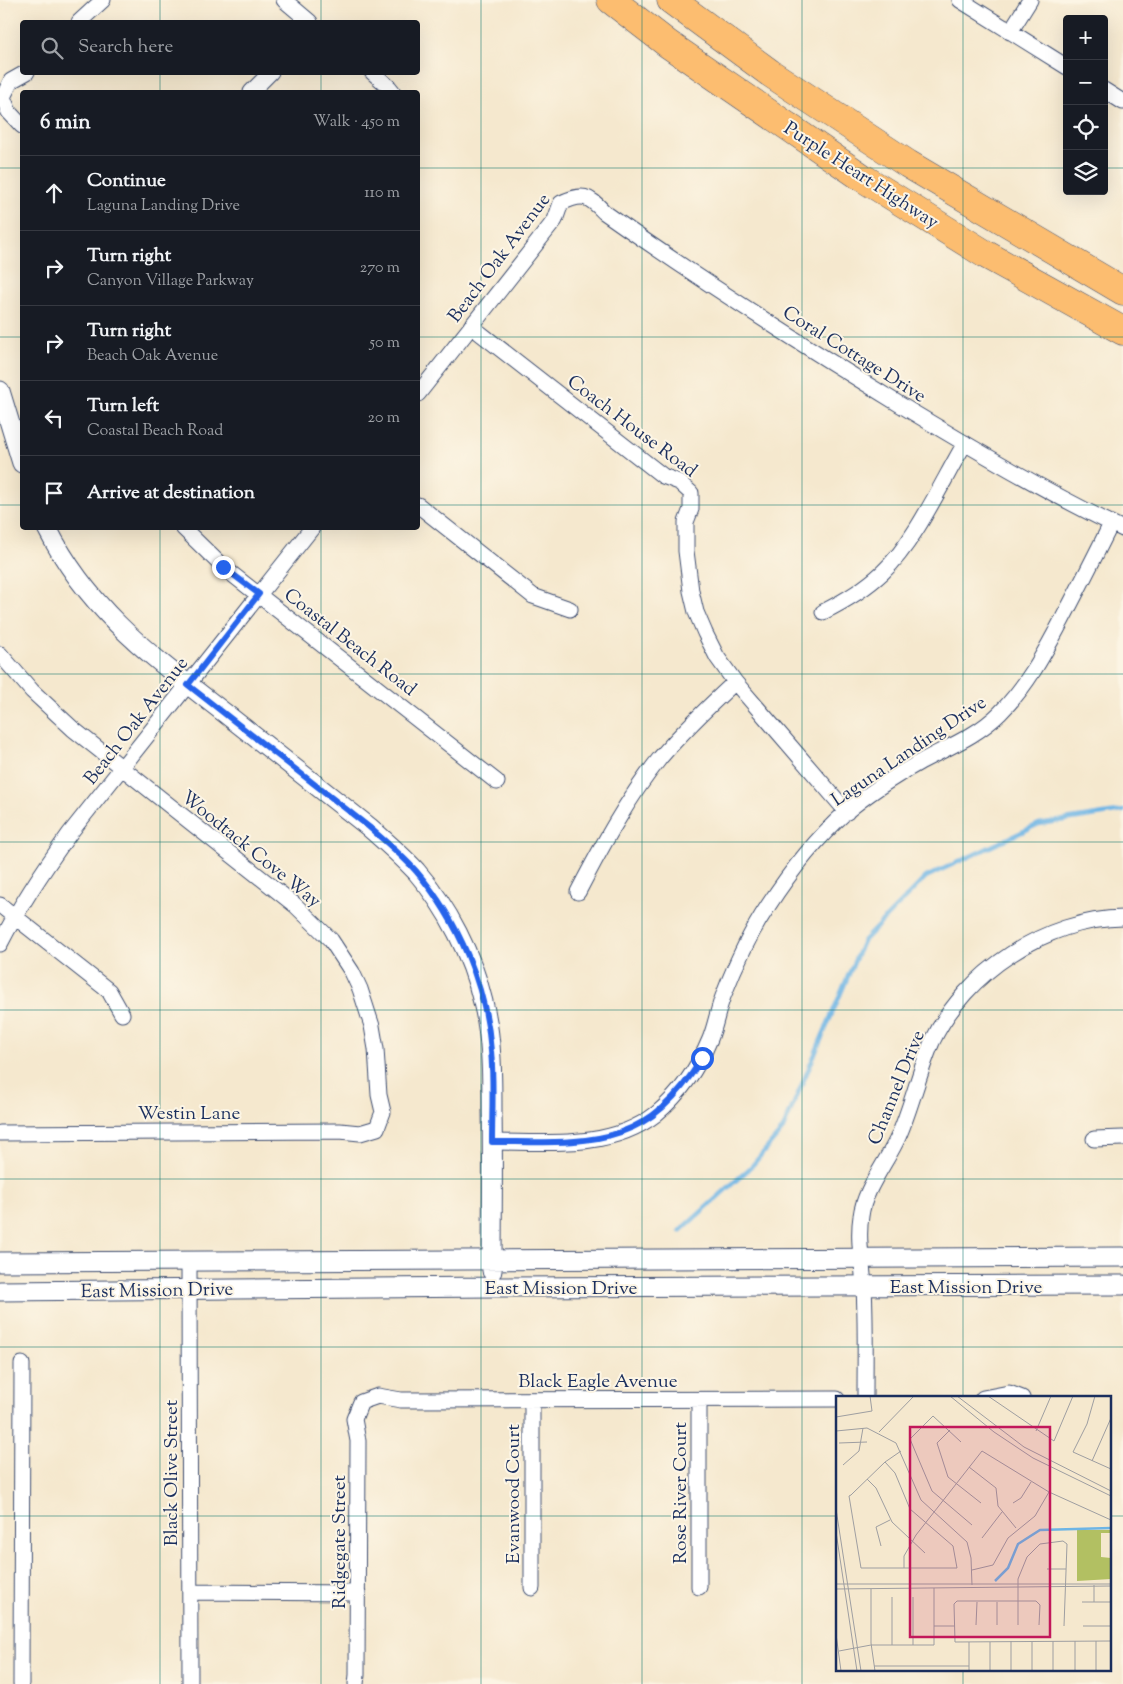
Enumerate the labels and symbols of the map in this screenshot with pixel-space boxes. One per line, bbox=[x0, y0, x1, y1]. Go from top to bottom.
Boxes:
street label: Purple Heart Highway bbox=[778, 116, 944, 237]
street label: Beach Oak Avenue bbox=[442, 188, 558, 329]
street label: Coral Cottage Drive bbox=[777, 300, 931, 410]
street label: Coach House Road bbox=[561, 369, 702, 485]
route end bbox=[212, 556, 235, 579]
street label: Coastal Beach Road bbox=[277, 583, 422, 704]
street label: Beach Oak Avenue bbox=[78, 652, 196, 791]
street label: Laguna Landing Drive bbox=[827, 690, 992, 814]
street label: Woodtack Cove Way bbox=[175, 785, 327, 915]
street label: Channel Drive bbox=[862, 1026, 933, 1149]
route start bbox=[691, 1047, 714, 1070]
street label: Westin Lane bbox=[138, 1101, 241, 1128]
street label: East Mission Drive bbox=[890, 1275, 1043, 1302]
street label: East Mission Drive bbox=[485, 1276, 638, 1303]
street label: East Mission Drive bbox=[80, 1277, 234, 1306]
street label: Black Eagle Avenue bbox=[518, 1369, 678, 1396]
inset map bbox=[836, 1396, 1110, 1672]
street label: Black Olive Street bbox=[159, 1399, 186, 1546]
street label: Rose River Court bbox=[668, 1422, 695, 1564]
street label: Evanwood Court bbox=[501, 1424, 528, 1564]
street label: Ridgegate Street bbox=[327, 1475, 354, 1609]

